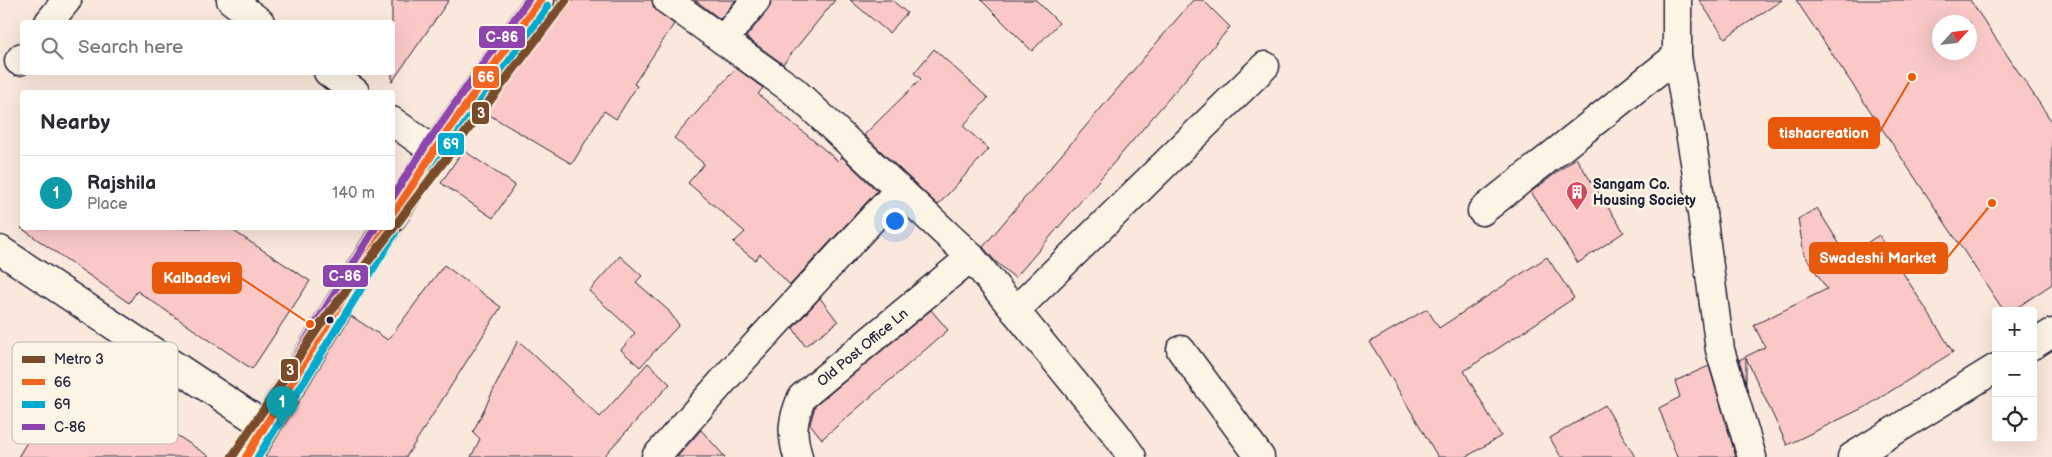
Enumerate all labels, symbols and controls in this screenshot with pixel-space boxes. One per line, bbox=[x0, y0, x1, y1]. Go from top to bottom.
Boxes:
north arrow bbox=[1932, 15, 1977, 60]
search box bbox=[20, 20, 395, 75]
line badge: C-86 bbox=[478, 25, 526, 49]
text: C-86 bbox=[486, 29, 518, 46]
icon: search bbox=[38, 34, 66, 62]
text: Search here bbox=[78, 36, 183, 59]
line badge: 66 bbox=[472, 65, 500, 89]
text: 66 bbox=[478, 69, 494, 86]
line badge: 3 bbox=[471, 101, 490, 125]
text: 3 bbox=[477, 105, 485, 122]
text: Nearby bbox=[40, 110, 110, 135]
callout: tishacreation bbox=[1769, 118, 1879, 148]
text: tishacreation bbox=[1778, 124, 1869, 143]
line badge: 69 bbox=[437, 132, 465, 156]
text: 69 bbox=[443, 136, 459, 153]
text: Rajshila bbox=[87, 172, 156, 195]
place label: Sangam Co. Housing Society bbox=[1593, 176, 1696, 209]
building icon: Sangam Co. Housing Society bbox=[1565, 180, 1589, 211]
text: 1 bbox=[53, 184, 59, 203]
text: 140 m bbox=[332, 184, 375, 203]
text: Place bbox=[87, 195, 128, 214]
your location bbox=[882, 208, 908, 234]
callout: Swadeshi Market bbox=[1810, 243, 1947, 273]
text: Swadeshi Market bbox=[1820, 249, 1936, 268]
callout: Kalbadevi bbox=[153, 263, 241, 293]
line badge: C-86 bbox=[322, 264, 369, 288]
text: C-86 bbox=[329, 268, 361, 285]
text: Kalbadevi bbox=[163, 269, 231, 288]
street label: Old Post Office Ln bbox=[814, 305, 912, 390]
map controls bbox=[1992, 307, 2037, 442]
button: + bbox=[1992, 307, 2037, 352]
unlabelled marker bbox=[325, 315, 335, 325]
legend bbox=[12, 342, 178, 444]
text: Metro 3 bbox=[54, 351, 104, 368]
button: − bbox=[1992, 352, 2037, 397]
line badge: 3 bbox=[280, 358, 299, 382]
text: 3 bbox=[286, 362, 294, 379]
text: 66 bbox=[54, 374, 72, 391]
pin: 1 bbox=[266, 386, 298, 427]
text: 69 bbox=[54, 396, 71, 413]
button: locate bbox=[1992, 397, 2037, 442]
text: C-86 bbox=[54, 419, 86, 436]

